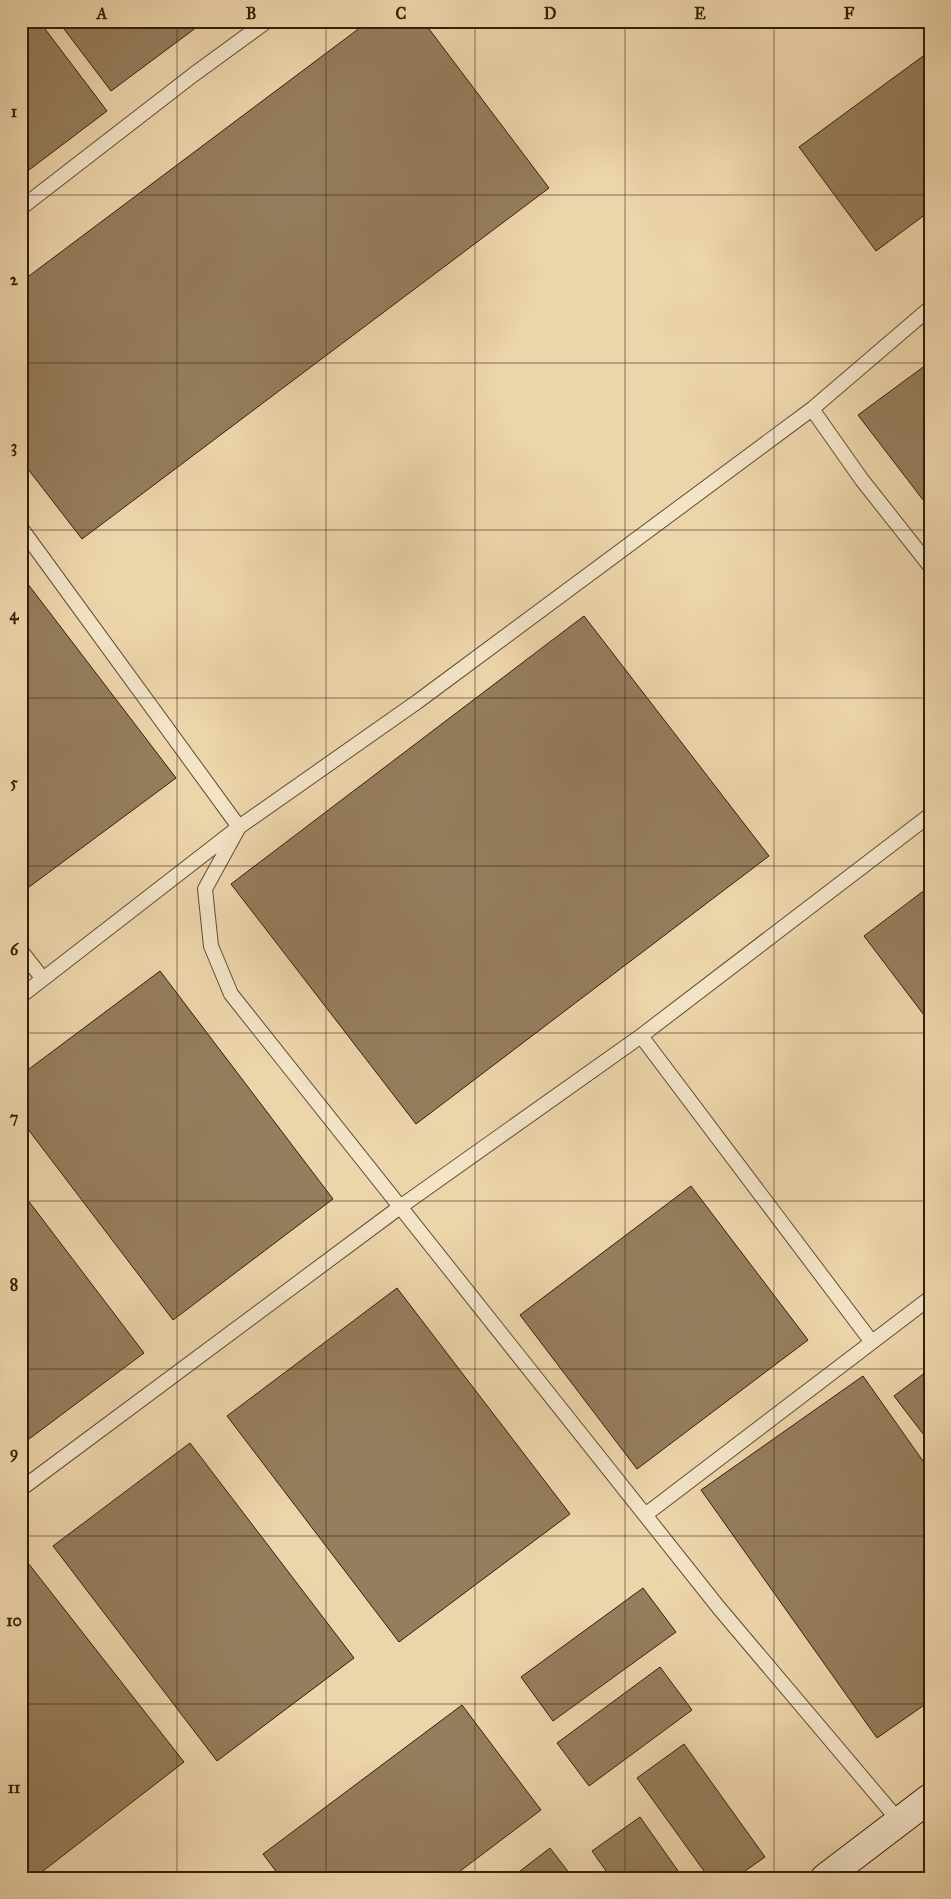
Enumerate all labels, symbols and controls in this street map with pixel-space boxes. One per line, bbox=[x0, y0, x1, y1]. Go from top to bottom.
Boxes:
text: A bbox=[96, 4, 108, 23]
text: B bbox=[246, 4, 256, 23]
text: C bbox=[396, 4, 407, 23]
text: D bbox=[544, 4, 557, 23]
text: E bbox=[694, 4, 706, 23]
text: F bbox=[844, 4, 855, 23]
text: 1 bbox=[11, 102, 18, 121]
text: 2 bbox=[10, 270, 19, 289]
text: 3 bbox=[11, 437, 17, 457]
text: 4 bbox=[10, 605, 20, 625]
text: 5 bbox=[10, 773, 18, 792]
text: 6 bbox=[10, 940, 19, 959]
text: 7 bbox=[10, 1108, 19, 1127]
text: 8 bbox=[10, 1275, 18, 1294]
text: 9 bbox=[10, 1443, 18, 1463]
text: 10 bbox=[6, 1611, 22, 1630]
text: 11 bbox=[8, 1778, 21, 1797]

